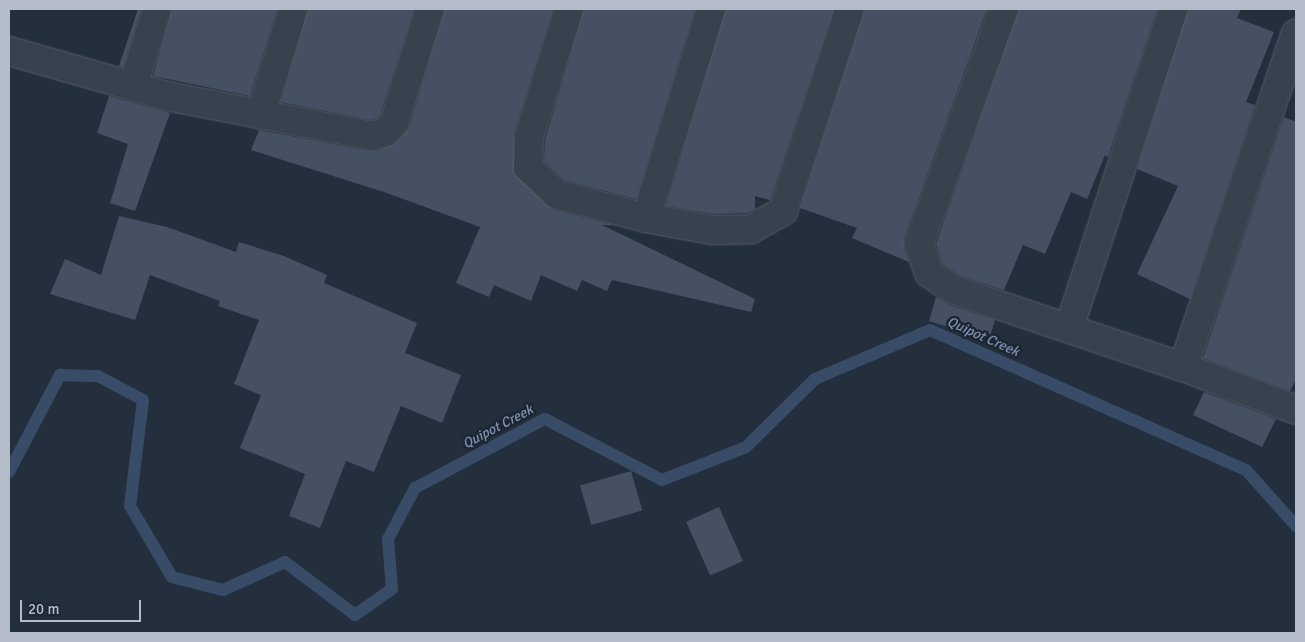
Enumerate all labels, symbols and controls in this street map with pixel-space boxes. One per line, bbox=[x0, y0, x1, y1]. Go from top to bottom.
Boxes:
water label: Quipot Creek bbox=[944, 314, 1022, 360]
water label: Quipot Creek bbox=[460, 401, 536, 453]
scale bar bbox=[22, 590, 144, 622]
text: 20 m bbox=[28, 600, 59, 618]

